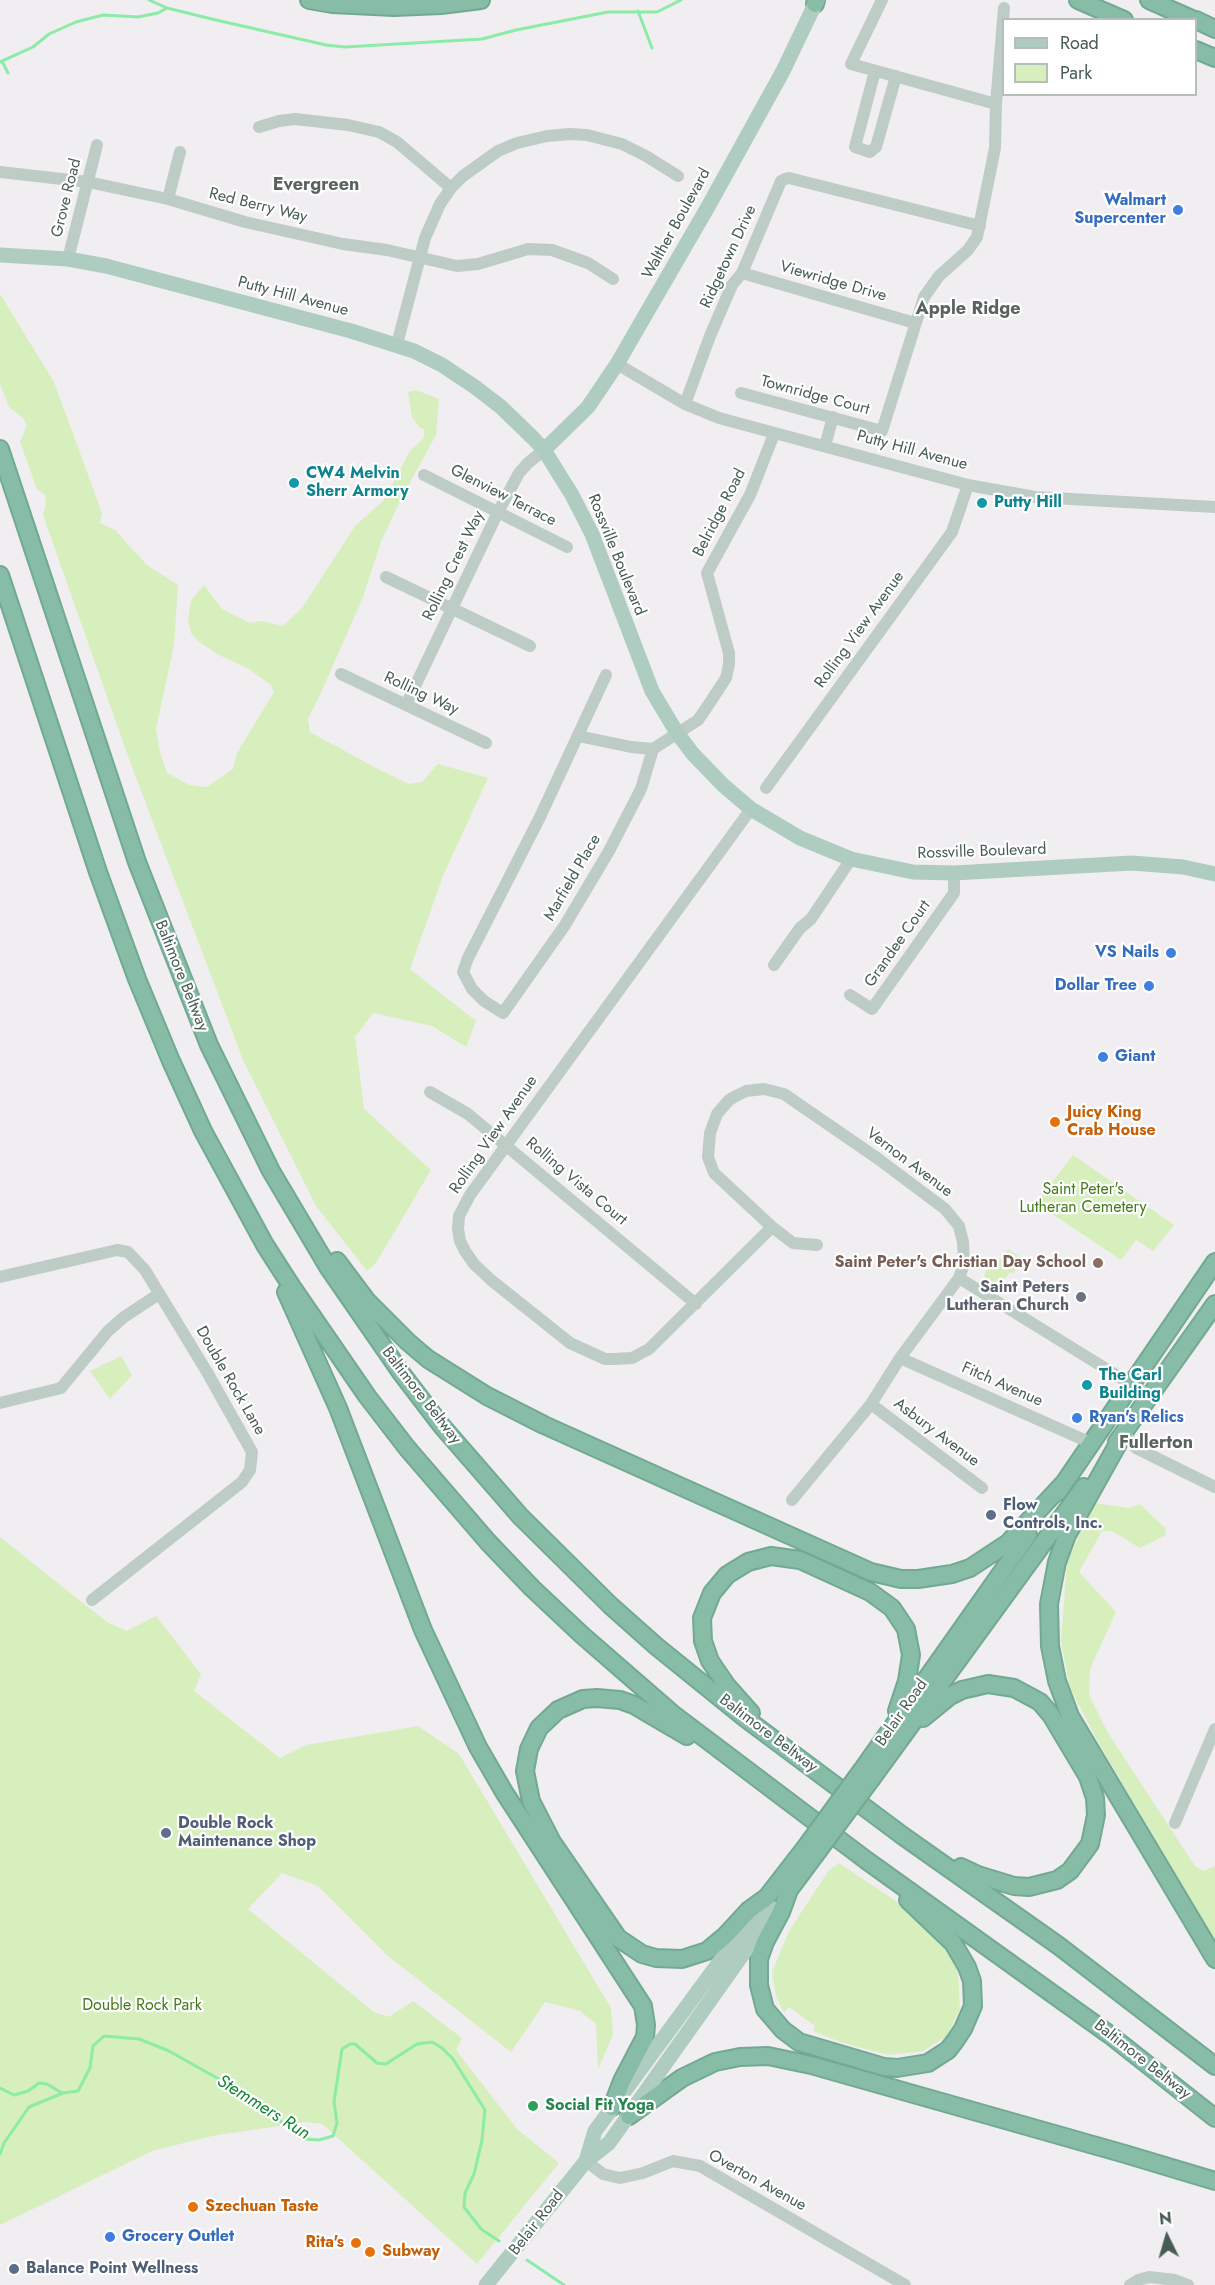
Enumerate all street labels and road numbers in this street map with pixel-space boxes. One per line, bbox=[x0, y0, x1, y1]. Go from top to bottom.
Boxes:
street label: Grove Road bbox=[48, 157, 86, 239]
street label: Walther Boulevard bbox=[639, 165, 715, 283]
street label: Red Berry Way bbox=[207, 185, 309, 227]
street label: Ridgetown Drive bbox=[697, 202, 761, 312]
street label: Viewridge Drive bbox=[777, 258, 889, 306]
street label: Putty Hill Avenue bbox=[235, 273, 351, 321]
street label: Townridge Court bbox=[758, 372, 872, 420]
street label: Putty Hill Avenue bbox=[854, 427, 970, 475]
street label: Glenview Terrace bbox=[447, 461, 559, 531]
street label: Belridge Road bbox=[690, 466, 750, 560]
street label: Rossville Boulevard bbox=[583, 492, 649, 618]
street label: Rolling Crest Way bbox=[419, 508, 489, 624]
street label: Rolling View Avenue bbox=[811, 568, 909, 692]
street label: Rolling Way bbox=[380, 668, 462, 720]
street label: Marfield Place bbox=[540, 831, 606, 925]
street label: Rossville Boulevard bbox=[917, 840, 1047, 864]
street label: Grandee Court bbox=[861, 897, 935, 991]
street label: Baltimore Beltway bbox=[150, 918, 212, 1034]
street label: Rolling View Avenue bbox=[446, 1072, 542, 1198]
street label: Vernon Avenue bbox=[862, 1124, 956, 1202]
street label: Rolling Vista Court bbox=[521, 1134, 631, 1230]
street label: Double Rock Lane bbox=[191, 1323, 269, 1439]
street label: Baltimore Beltway bbox=[377, 1344, 465, 1448]
street label: Fitch Avenue bbox=[958, 1359, 1046, 1411]
street label: Asbury Avenue bbox=[889, 1395, 983, 1471]
street label: Belair Road bbox=[872, 1676, 932, 1750]
street label: Baltimore Beltway bbox=[715, 1691, 821, 1777]
street label: Baltimore Beltway bbox=[1090, 2016, 1194, 2104]
street label: Overton Avenue bbox=[705, 2146, 809, 2216]
street label: Belair Road bbox=[506, 2187, 568, 2259]

